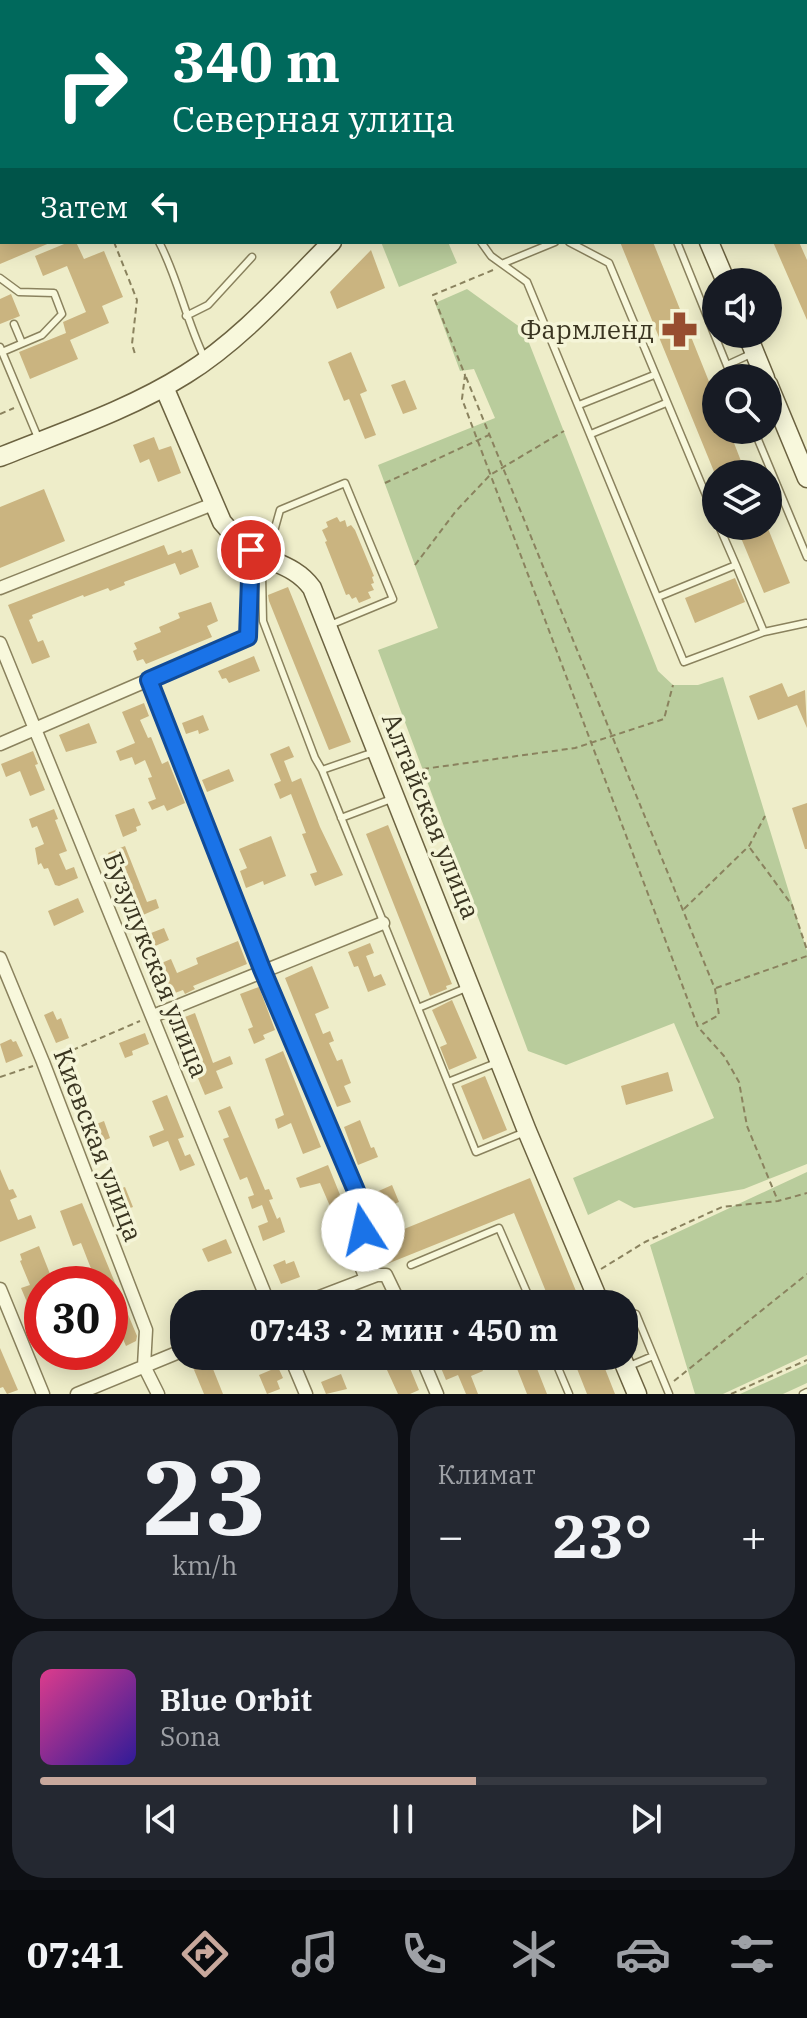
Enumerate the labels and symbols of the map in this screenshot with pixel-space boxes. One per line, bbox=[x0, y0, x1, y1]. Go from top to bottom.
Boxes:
pharmacy icon: Фармленд bbox=[661, 311, 699, 349]
place label: Фармленд bbox=[520, 312, 654, 346]
pin bbox=[217, 516, 285, 584]
street label: Алтайская улица bbox=[375, 707, 489, 924]
street label: Бузулукская улица bbox=[96, 847, 218, 1082]
street label: Киевская улица bbox=[46, 1043, 151, 1246]
position arrow bbox=[321, 1188, 405, 1272]
speed limit sign: 30 bbox=[24, 1266, 128, 1370]

